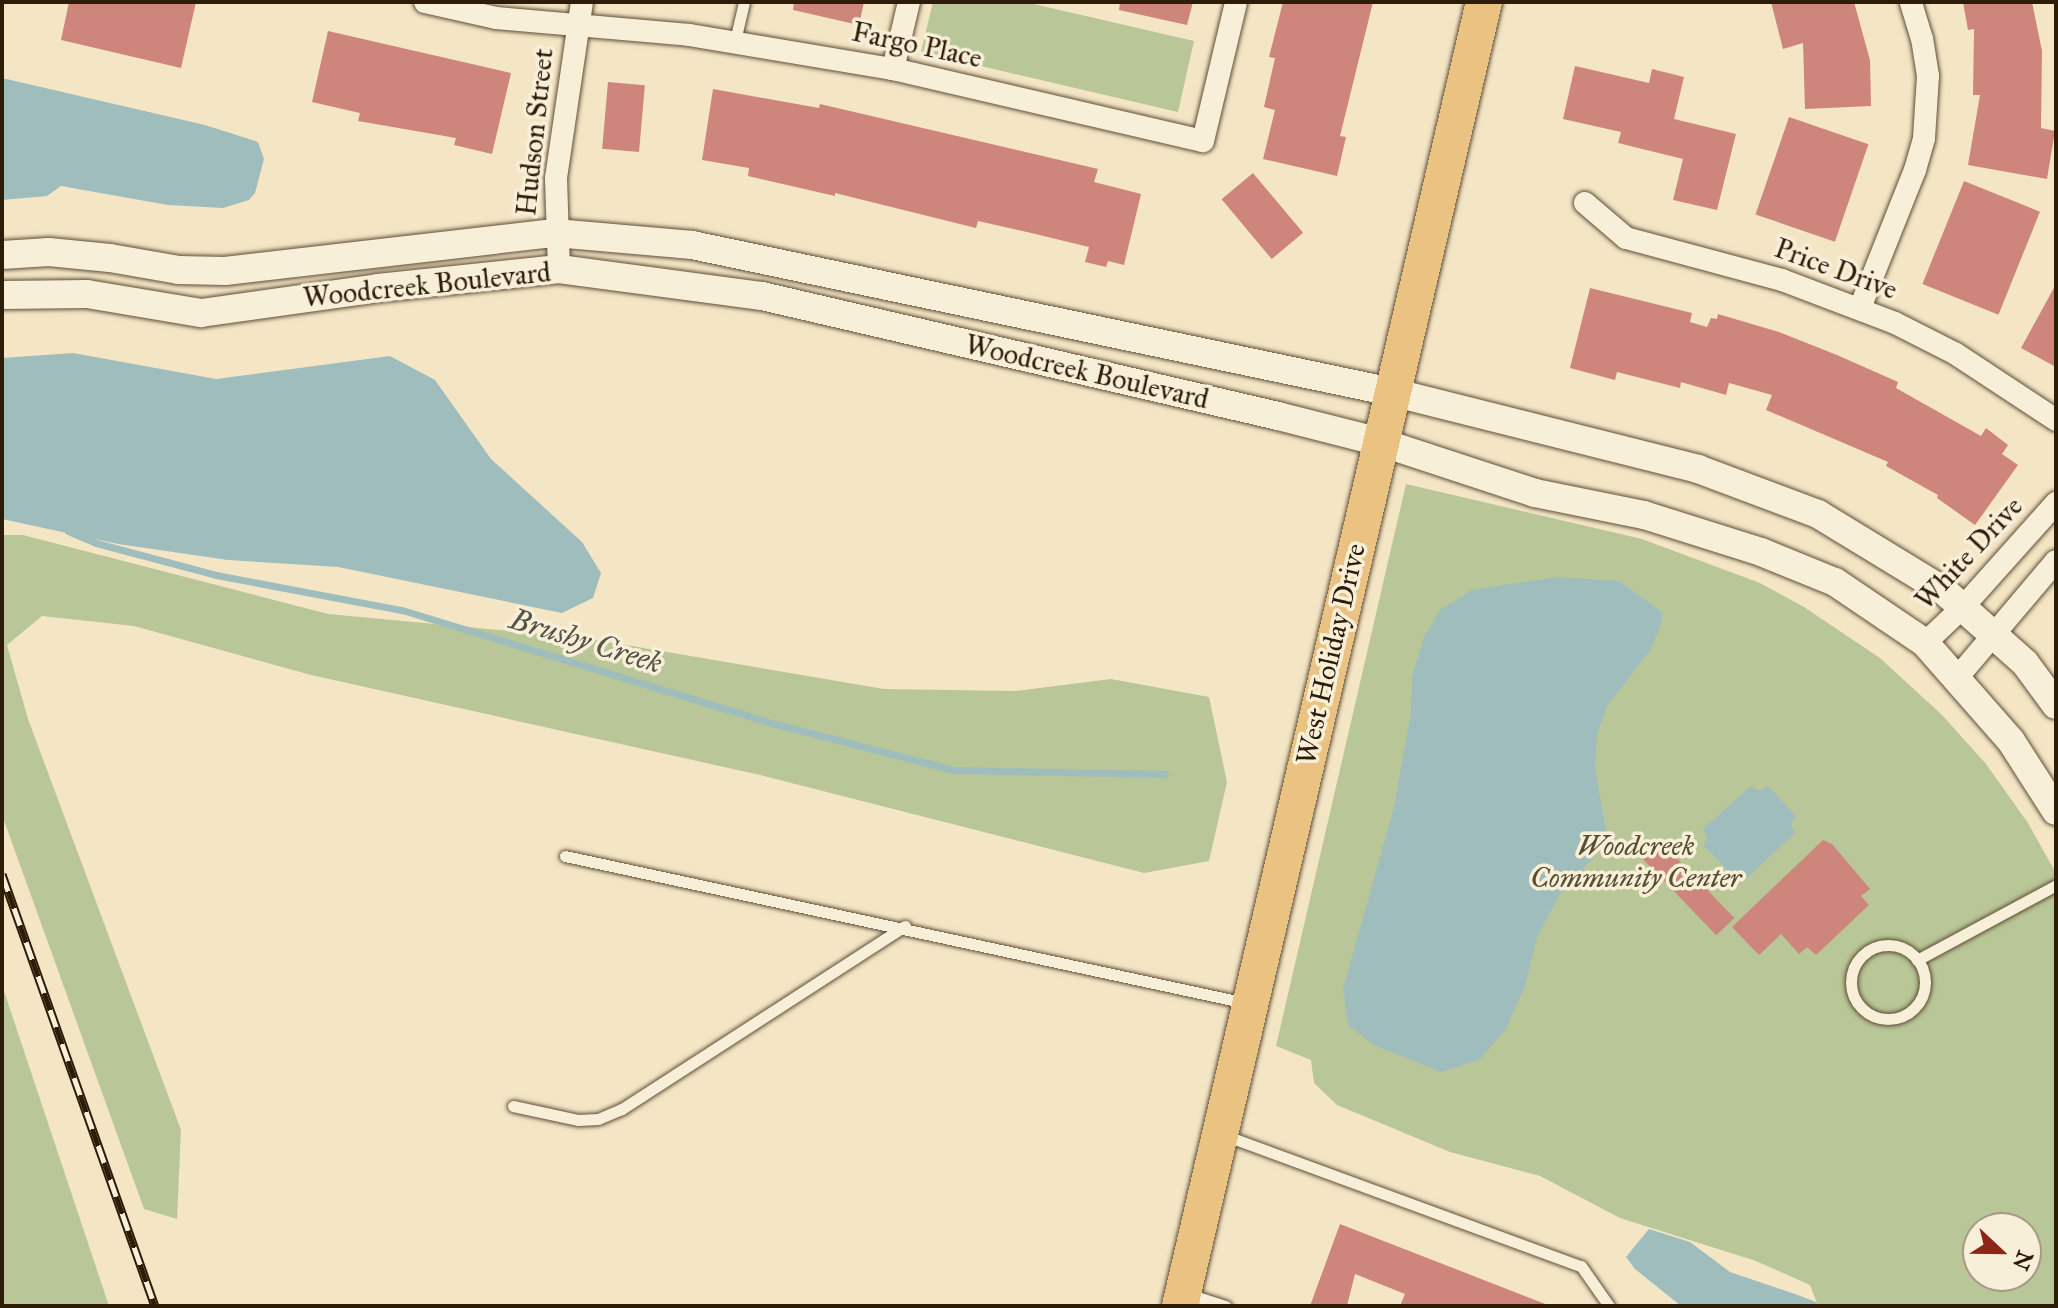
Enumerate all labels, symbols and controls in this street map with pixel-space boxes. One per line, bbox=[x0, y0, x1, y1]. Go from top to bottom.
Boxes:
street label: Fargo Place bbox=[849, 15, 985, 75]
street label: Hudson Street bbox=[510, 47, 560, 217]
street label: Price Drive bbox=[1770, 231, 1902, 307]
street label: Woodcreek Boulevard bbox=[301, 255, 553, 315]
street label: Woodcreek Boulevard bbox=[962, 328, 1212, 416]
street label: White Drive bbox=[1908, 490, 2030, 616]
street label: West Holiday Drive bbox=[1289, 540, 1373, 768]
water label: Brushy Creek bbox=[506, 601, 666, 681]
park label: Woodcreek Community Center bbox=[1530, 829, 1742, 895]
north arrow bbox=[1962, 1212, 2042, 1292]
text: N bbox=[2007, 1247, 2039, 1274]

